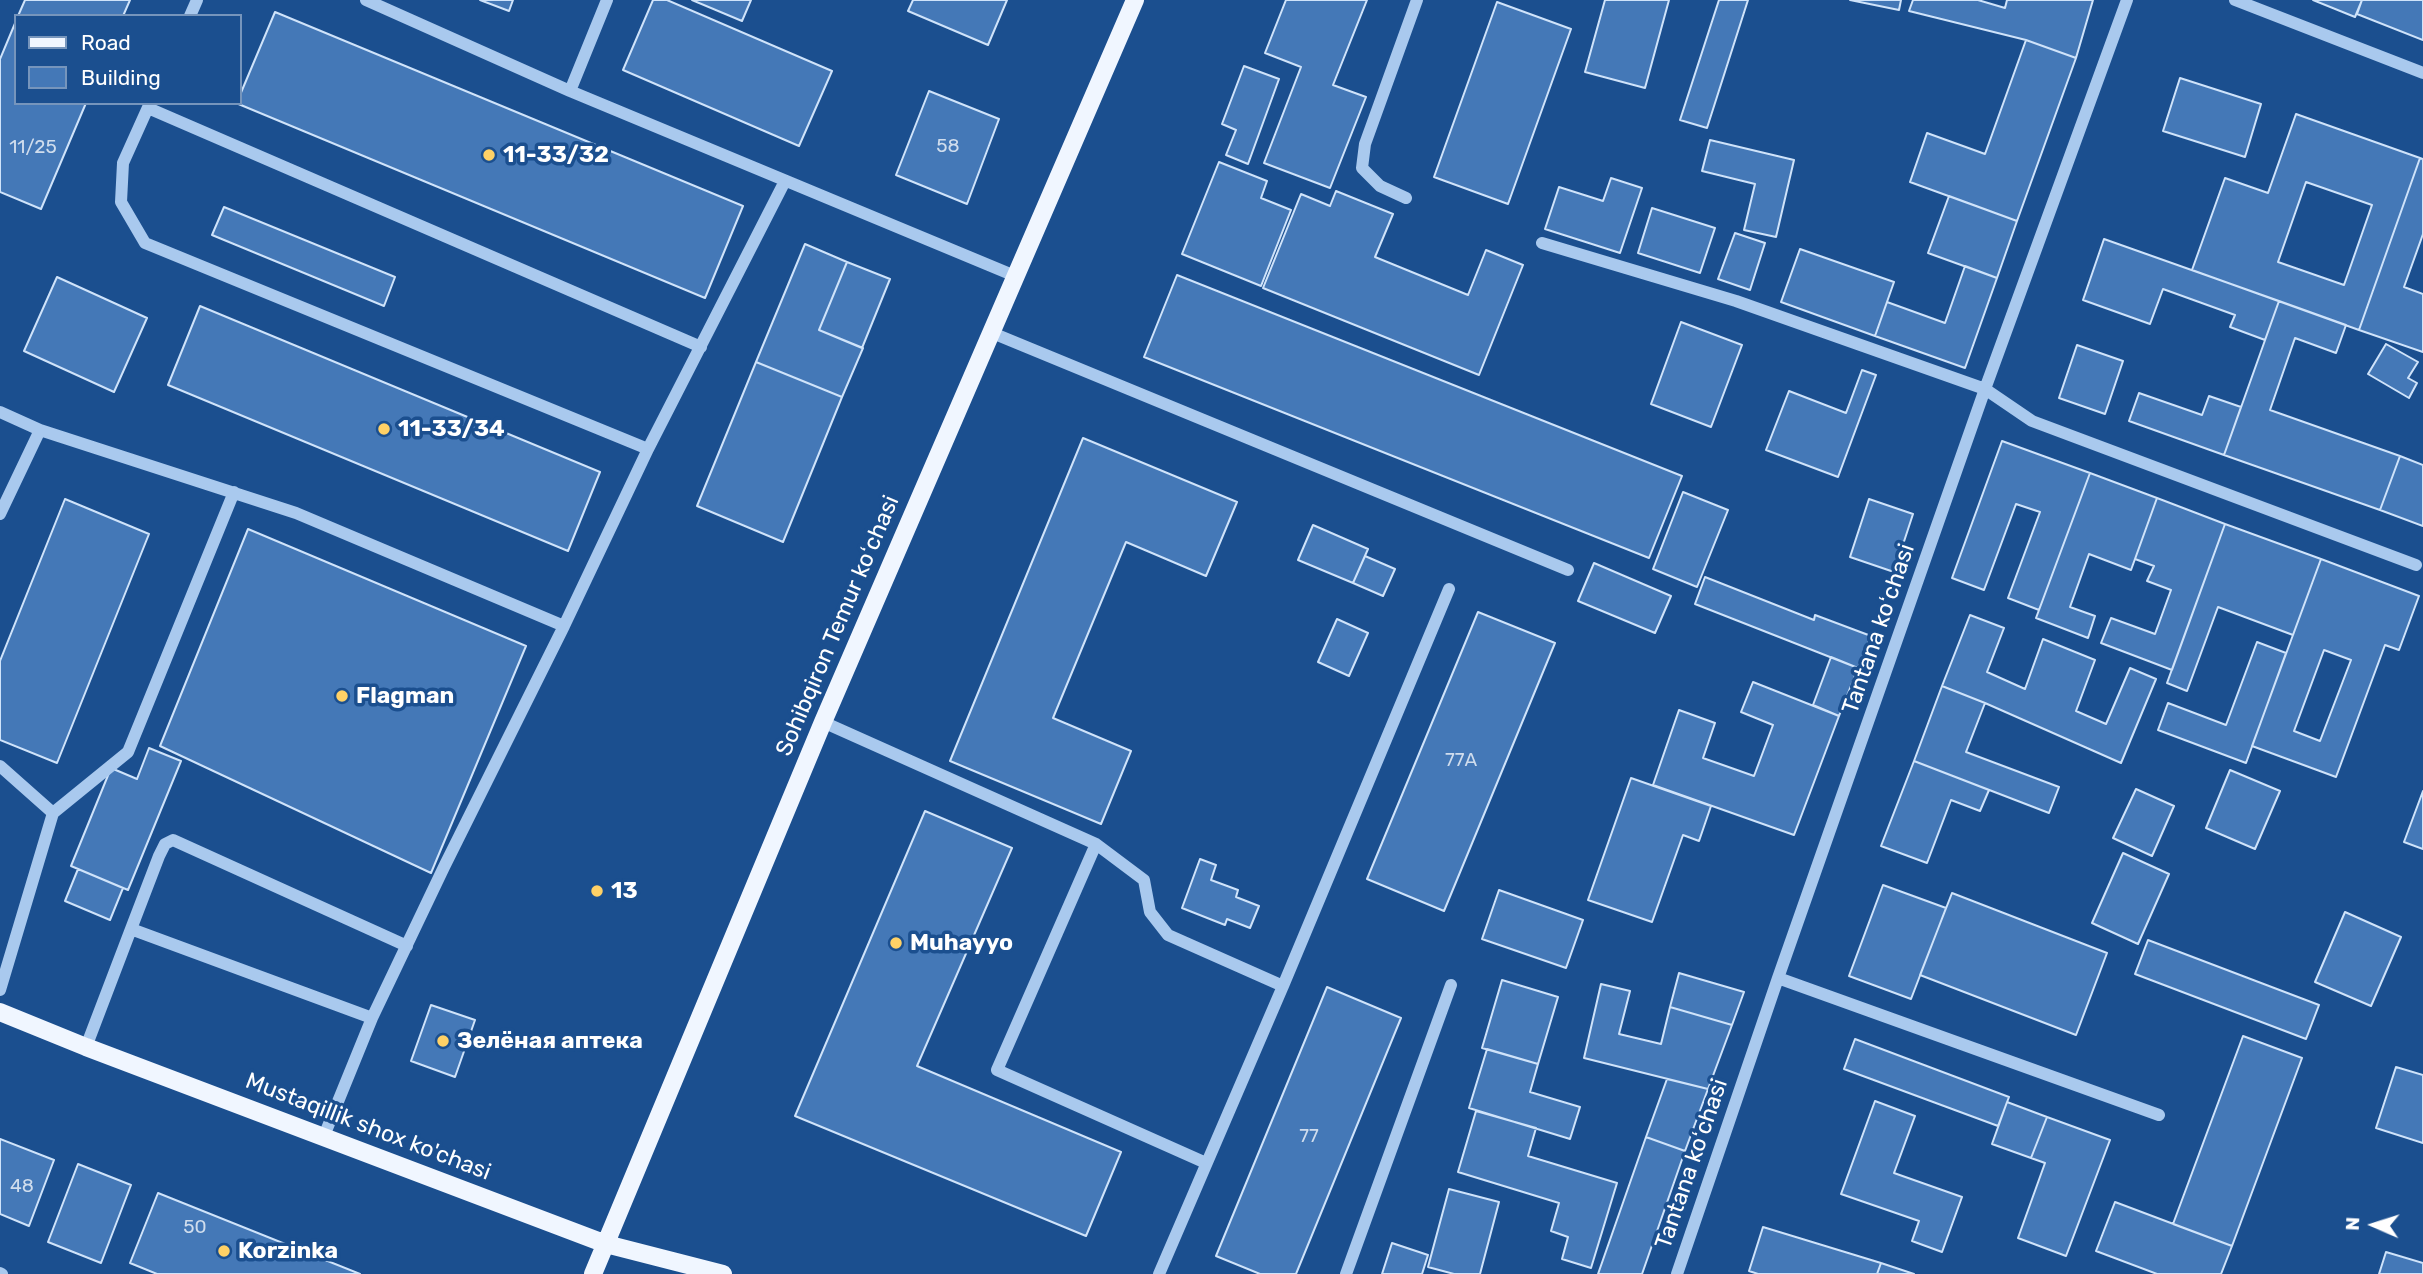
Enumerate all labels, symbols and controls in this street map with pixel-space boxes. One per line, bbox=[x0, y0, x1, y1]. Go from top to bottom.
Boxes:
legend bbox=[14, 14, 242, 105]
text: Road bbox=[81, 30, 131, 55]
text: Building bbox=[81, 65, 161, 90]
house number: 58 bbox=[936, 136, 960, 158]
house number: 11/25 bbox=[9, 137, 57, 159]
place label: 11-33/32 bbox=[503, 141, 609, 169]
marker: 11-33/32 bbox=[481, 147, 497, 163]
place label: 11-33/34 bbox=[398, 415, 505, 443]
marker: 11-33/34 bbox=[376, 421, 392, 437]
street label: Sohibqiron Temur koʻchasi bbox=[771, 492, 905, 760]
street label: Tantana koʻchasi bbox=[1837, 540, 1921, 718]
place label: Flagman bbox=[356, 682, 454, 710]
marker: Flagman bbox=[334, 688, 350, 704]
house number: 77А bbox=[1445, 750, 1477, 772]
place label: 13 bbox=[611, 877, 638, 905]
marker: 13 bbox=[589, 883, 605, 899]
place label: Muhayyo bbox=[910, 929, 1013, 957]
marker: Muhayyo bbox=[888, 935, 904, 951]
place label: Зелёная аптека bbox=[457, 1027, 643, 1055]
marker: Зелёная аптека bbox=[435, 1033, 451, 1049]
street label: Mustaqillik shox ko'chasi bbox=[241, 1067, 495, 1187]
street label: Tantana koʻchasi bbox=[1650, 1075, 1734, 1253]
house number: 77 bbox=[1299, 1126, 1319, 1148]
house number: 48 bbox=[10, 1176, 34, 1198]
north arrow bbox=[2339, 1190, 2409, 1260]
text: N bbox=[2341, 1216, 2364, 1231]
house number: 50 bbox=[183, 1217, 207, 1239]
place label: Korzinka bbox=[238, 1237, 338, 1265]
marker: Korzinka bbox=[216, 1243, 232, 1259]

